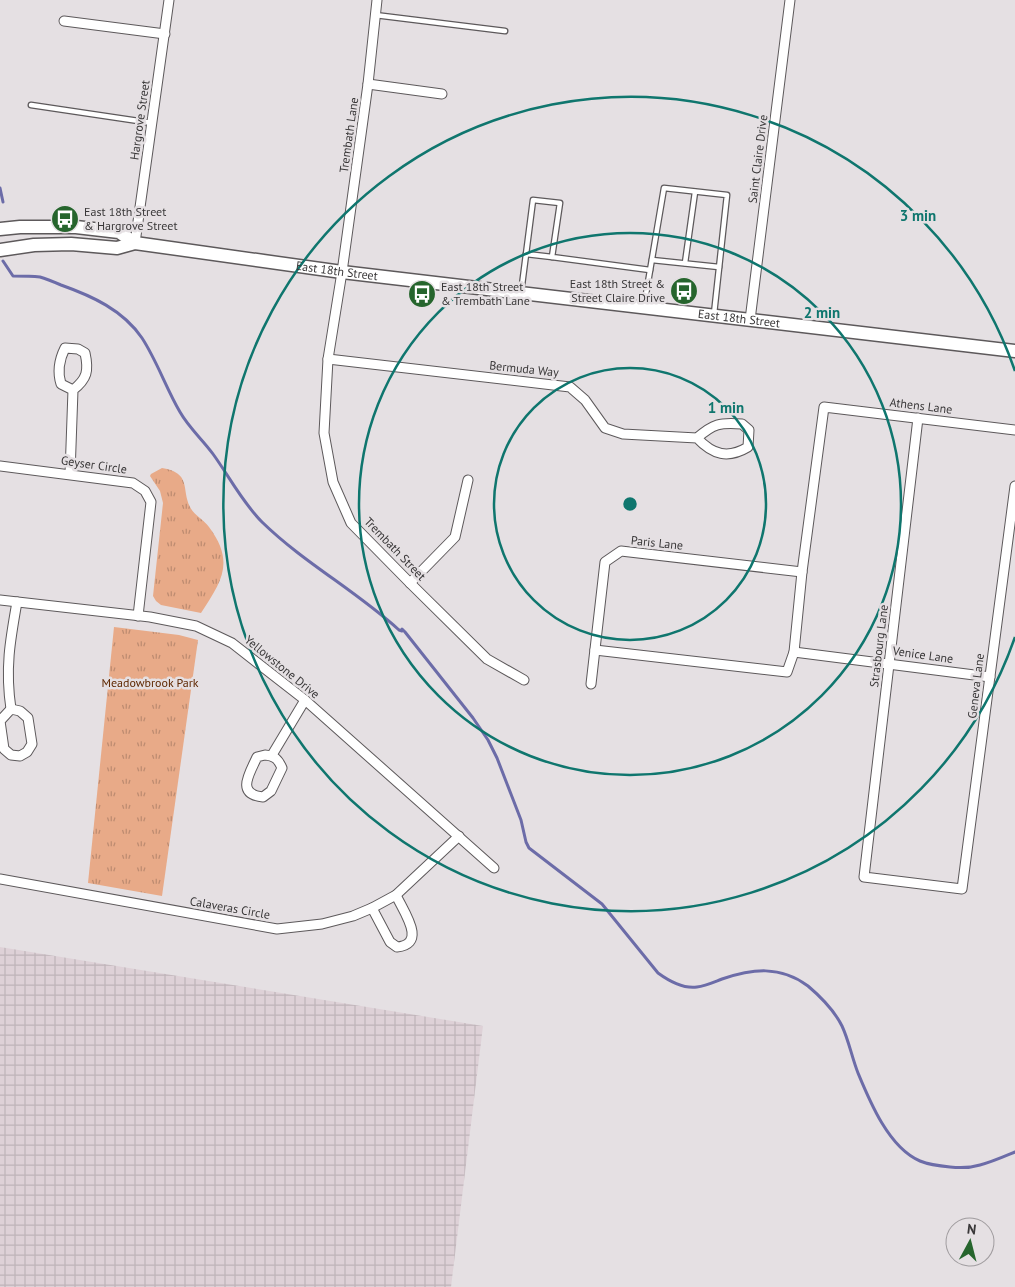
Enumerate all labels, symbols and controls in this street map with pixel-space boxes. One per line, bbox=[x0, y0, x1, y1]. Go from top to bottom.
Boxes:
street label: Hargrove Street bbox=[126, 79, 153, 161]
street label: Trembath Lane bbox=[336, 96, 361, 174]
street label: Saint Claire Drive bbox=[745, 114, 770, 204]
bus stop icon: East 18th Street & Hargrove Street bbox=[50, 204, 80, 234]
place label: East 18th Street & Hargrove Street bbox=[84, 204, 177, 233]
text: 3 min bbox=[900, 206, 936, 225]
street label: East 18th Street bbox=[295, 258, 379, 283]
place label: East 18th Street & Street Claire Drive bbox=[570, 276, 665, 305]
bus stop icon: East 18th Street & Street Claire Drive bbox=[669, 276, 699, 306]
bus stop icon: East 18th Street & Trembath Lane bbox=[407, 279, 437, 309]
place label: East 18th Street & Trembath Lane bbox=[441, 279, 530, 308]
text: 2 min bbox=[804, 303, 840, 322]
street label: East 18th Street bbox=[697, 306, 781, 330]
street label: Bermuda Way bbox=[489, 357, 560, 380]
street label: Athens Lane bbox=[889, 394, 953, 417]
text: 1 min bbox=[708, 398, 744, 417]
street label: Geyser Circle bbox=[60, 452, 128, 477]
centre of rings bbox=[621, 495, 639, 513]
street label: Trembath Street bbox=[361, 514, 429, 583]
street label: Paris Lane bbox=[630, 532, 684, 553]
street label: Strasbourg Lane bbox=[866, 604, 891, 688]
street label: Yellowstone Drive bbox=[242, 632, 323, 701]
street label: Venice Lane bbox=[891, 643, 954, 666]
street label: Geneva Lane bbox=[964, 653, 987, 719]
park label: Meadowbrook Park bbox=[101, 675, 199, 690]
street label: Calaveras Circle bbox=[189, 893, 271, 922]
north arrow bbox=[945, 1217, 995, 1267]
text: N bbox=[966, 1220, 977, 1239]

